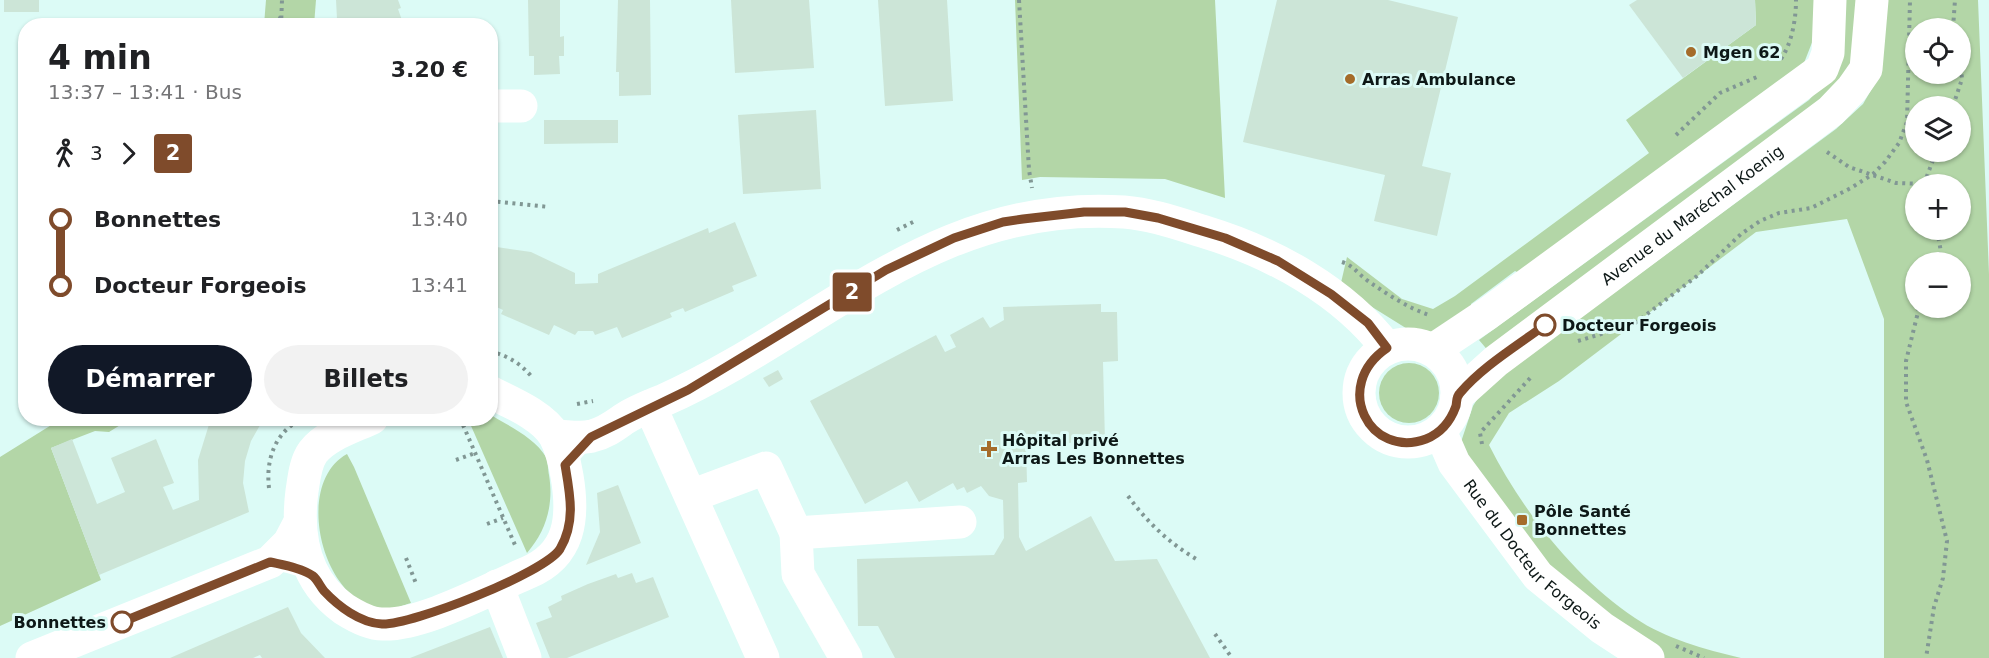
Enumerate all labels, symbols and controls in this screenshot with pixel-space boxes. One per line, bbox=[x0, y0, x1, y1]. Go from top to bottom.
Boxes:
map controls bbox=[1905, 18, 1971, 318]
button: locate bbox=[1905, 18, 1971, 84]
text: 4 min bbox=[48, 38, 152, 77]
place label: Mgen 62 bbox=[1703, 43, 1780, 62]
marker: Mgen 62 bbox=[1684, 45, 1698, 59]
text: 3.20 € bbox=[391, 57, 468, 82]
place label: Arras Ambulance bbox=[1362, 70, 1516, 89]
marker: Arras Ambulance bbox=[1343, 72, 1357, 86]
text: 13:37 – 13:41 · Bus bbox=[48, 80, 242, 104]
button: layers bbox=[1905, 96, 1971, 162]
icon: walk bbox=[48, 137, 81, 170]
icon: forward bbox=[112, 137, 145, 170]
text: 3 bbox=[90, 141, 103, 165]
text: 2 bbox=[166, 141, 180, 165]
street label: Avenue du Maréchal Koenig bbox=[1597, 141, 1787, 289]
button: + bbox=[1905, 174, 1971, 240]
text: Bonnettes bbox=[94, 207, 221, 232]
text: 13:40 bbox=[410, 207, 468, 231]
button: − bbox=[1905, 252, 1971, 318]
line badge: 2 bbox=[832, 272, 872, 312]
text: Docteur Forgeois bbox=[94, 273, 307, 298]
text: 13:41 bbox=[410, 273, 468, 297]
text: 2 bbox=[845, 280, 859, 304]
marker: Docteur Forgeois bbox=[1534, 314, 1556, 336]
place label: Docteur Forgeois bbox=[1562, 316, 1717, 335]
button: Démarrer bbox=[48, 345, 252, 414]
button: Billets bbox=[264, 345, 468, 414]
place label: Hôpital privé Arras Les Bonnettes bbox=[1002, 431, 1185, 468]
marker: Hôpital privé Arras Les Bonnettes bbox=[980, 440, 998, 458]
street label: Rue du Docteur Forgeois bbox=[1460, 475, 1605, 633]
place label: Pôle Santé Bonnettes bbox=[1534, 502, 1631, 539]
marker: Pôle Santé Bonnettes bbox=[1515, 513, 1529, 527]
marker: Bonnettes bbox=[111, 611, 133, 633]
place label: Bonnettes bbox=[14, 613, 106, 632]

